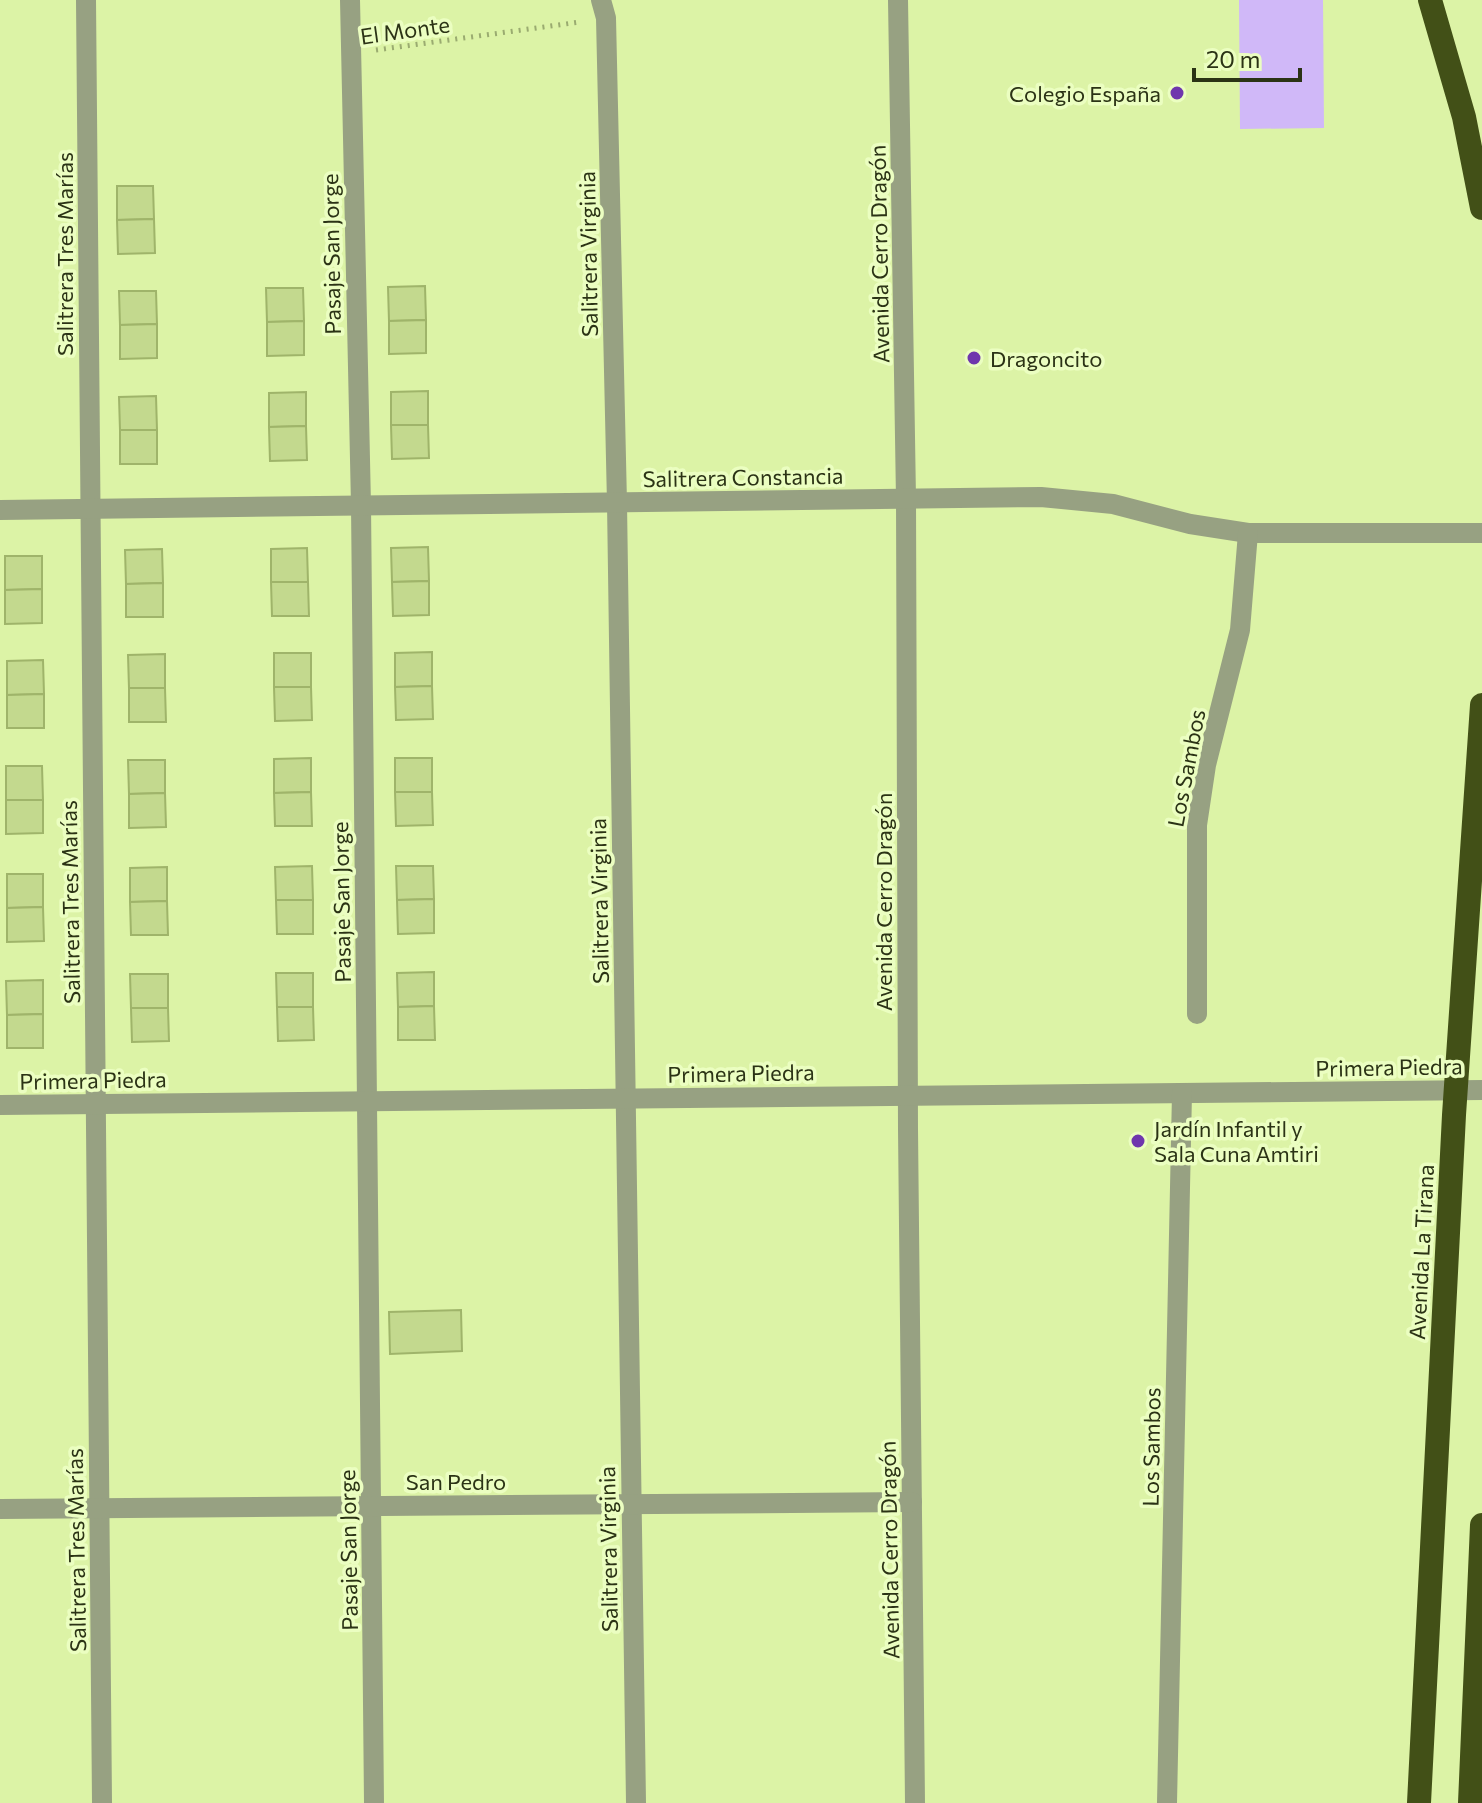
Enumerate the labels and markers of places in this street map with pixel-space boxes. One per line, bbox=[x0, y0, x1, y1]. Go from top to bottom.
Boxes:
place label: Colegio España bbox=[1009, 80, 1161, 107]
marker: Colegio España bbox=[1168, 84, 1186, 102]
place label: Dragoncito bbox=[990, 345, 1102, 372]
marker: Dragoncito bbox=[965, 349, 983, 367]
place label: Jardín Infantil y Sala Cuna Amtiri bbox=[1154, 1115, 1319, 1167]
marker: Jardín Infantil y Sala Cuna Amtiri bbox=[1129, 1132, 1147, 1150]

